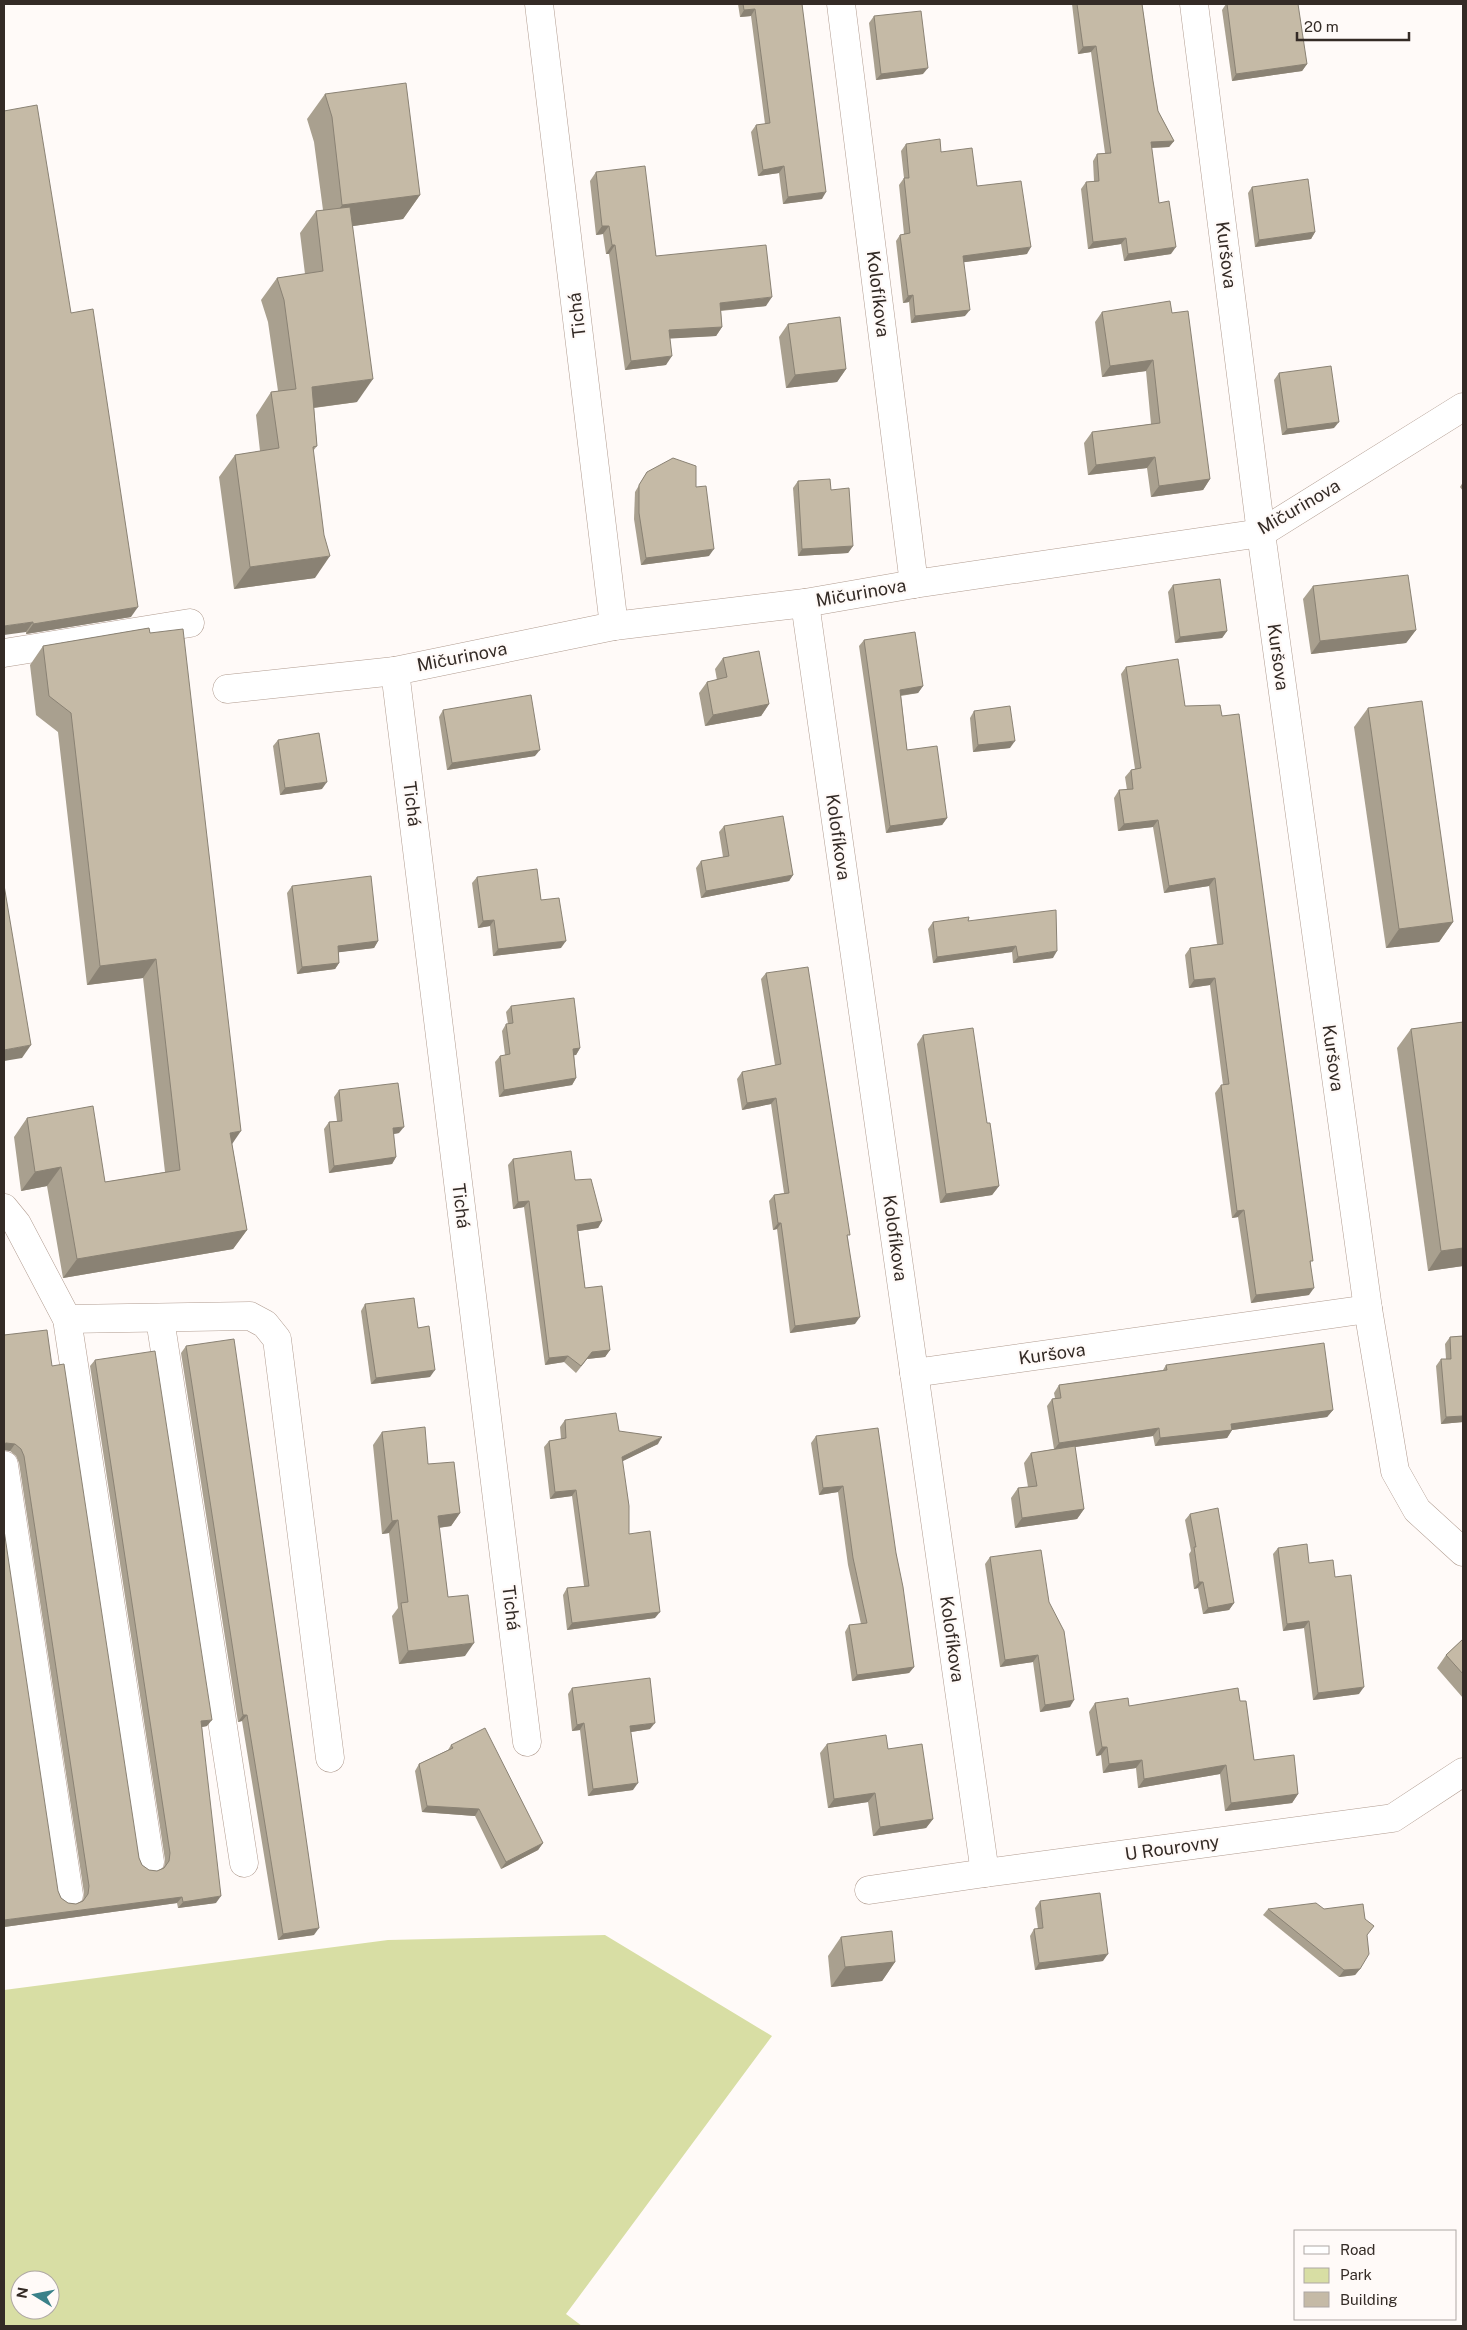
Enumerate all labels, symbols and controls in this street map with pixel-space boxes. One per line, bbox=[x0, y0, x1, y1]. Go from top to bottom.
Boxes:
scale bar bbox=[1297, 10, 1410, 42]
text: 20 m bbox=[1304, 18, 1339, 35]
street label: Kuršova bbox=[1212, 220, 1241, 290]
street label: Kolofíkova bbox=[863, 250, 894, 338]
street label: Tichá bbox=[563, 291, 590, 339]
street label: Mičurinova bbox=[1254, 475, 1344, 539]
street label: Mičurinova bbox=[814, 574, 908, 611]
street label: Kuršova bbox=[1263, 622, 1294, 692]
street label: Mičurinova bbox=[415, 637, 509, 676]
street label: Tichá bbox=[399, 780, 426, 828]
street label: Kolofíkova bbox=[822, 792, 855, 881]
street label: Kuršova bbox=[1318, 1023, 1349, 1093]
street label: Tichá bbox=[448, 1182, 475, 1230]
street label: Kolofíkova bbox=[879, 1193, 912, 1282]
street label: Kuršova bbox=[1017, 1338, 1087, 1369]
street label: Tichá bbox=[498, 1584, 525, 1632]
street label: Kolofíkova bbox=[936, 1594, 969, 1683]
street label: U Rourovny bbox=[1123, 1830, 1221, 1865]
legend bbox=[1294, 2230, 1457, 2320]
text: Road bbox=[1340, 2241, 1376, 2258]
text: Park bbox=[1340, 2266, 1372, 2283]
north arrow bbox=[10, 2270, 60, 2320]
text: N bbox=[13, 2286, 31, 2300]
text: Building bbox=[1340, 2291, 1398, 2308]

